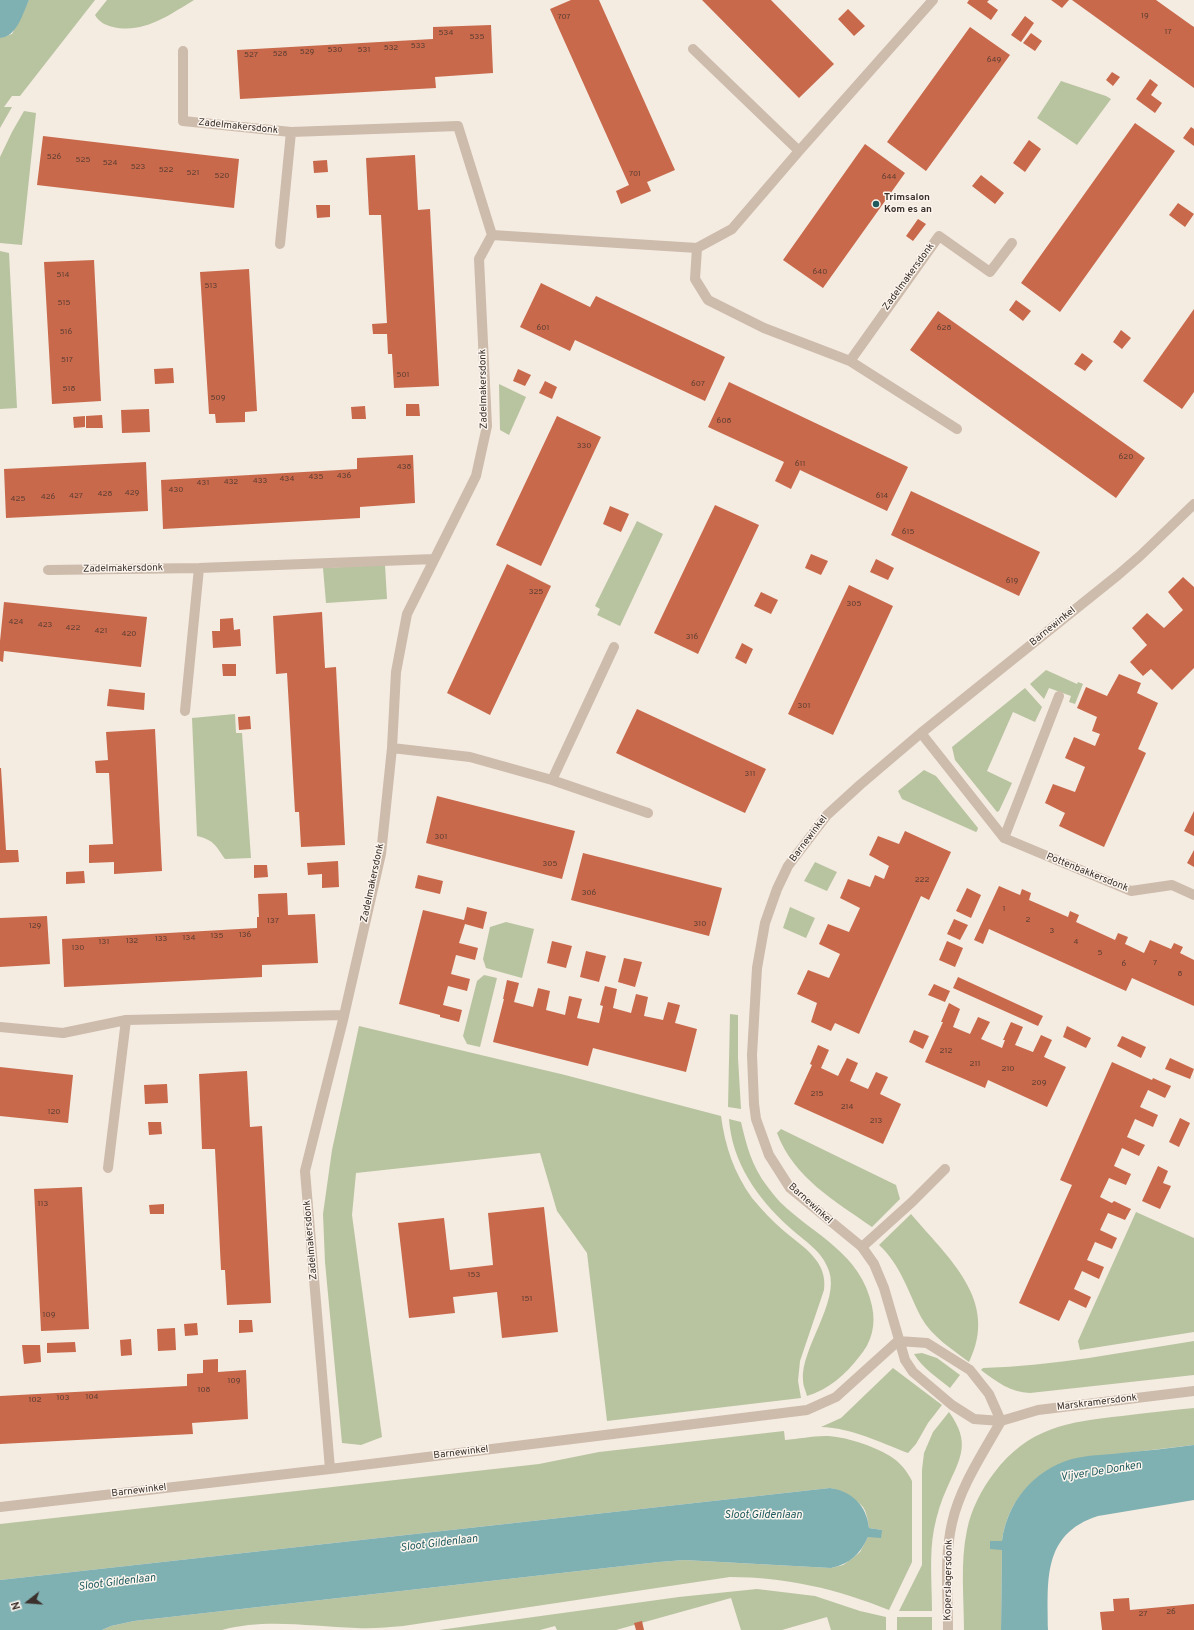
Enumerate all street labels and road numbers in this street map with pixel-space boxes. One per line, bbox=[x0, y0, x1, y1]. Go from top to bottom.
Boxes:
street label: Zadelmakersdonk bbox=[197, 117, 279, 137]
street label: Zadelmakersdonk bbox=[881, 241, 937, 313]
street label: Zadelmakersdonk bbox=[477, 349, 491, 429]
street label: Zadelmakersdonk bbox=[83, 562, 163, 576]
street label: Barnewinkel bbox=[1028, 605, 1078, 649]
street label: Barnewinkel bbox=[788, 813, 830, 865]
street label: Zadelmakersdonk bbox=[359, 842, 387, 924]
street label: Pottenbakkersdonk bbox=[1044, 851, 1130, 895]
street label: Barnewinkel bbox=[785, 1181, 835, 1227]
street label: Zadelmakersdonk bbox=[302, 1199, 320, 1281]
street label: Marskramersdonk bbox=[1056, 1392, 1138, 1414]
street label: Barnewinkel bbox=[433, 1444, 489, 1462]
street label: Barnewinkel bbox=[111, 1482, 167, 1500]
street label: Koperslagersdonk bbox=[942, 1539, 956, 1621]

